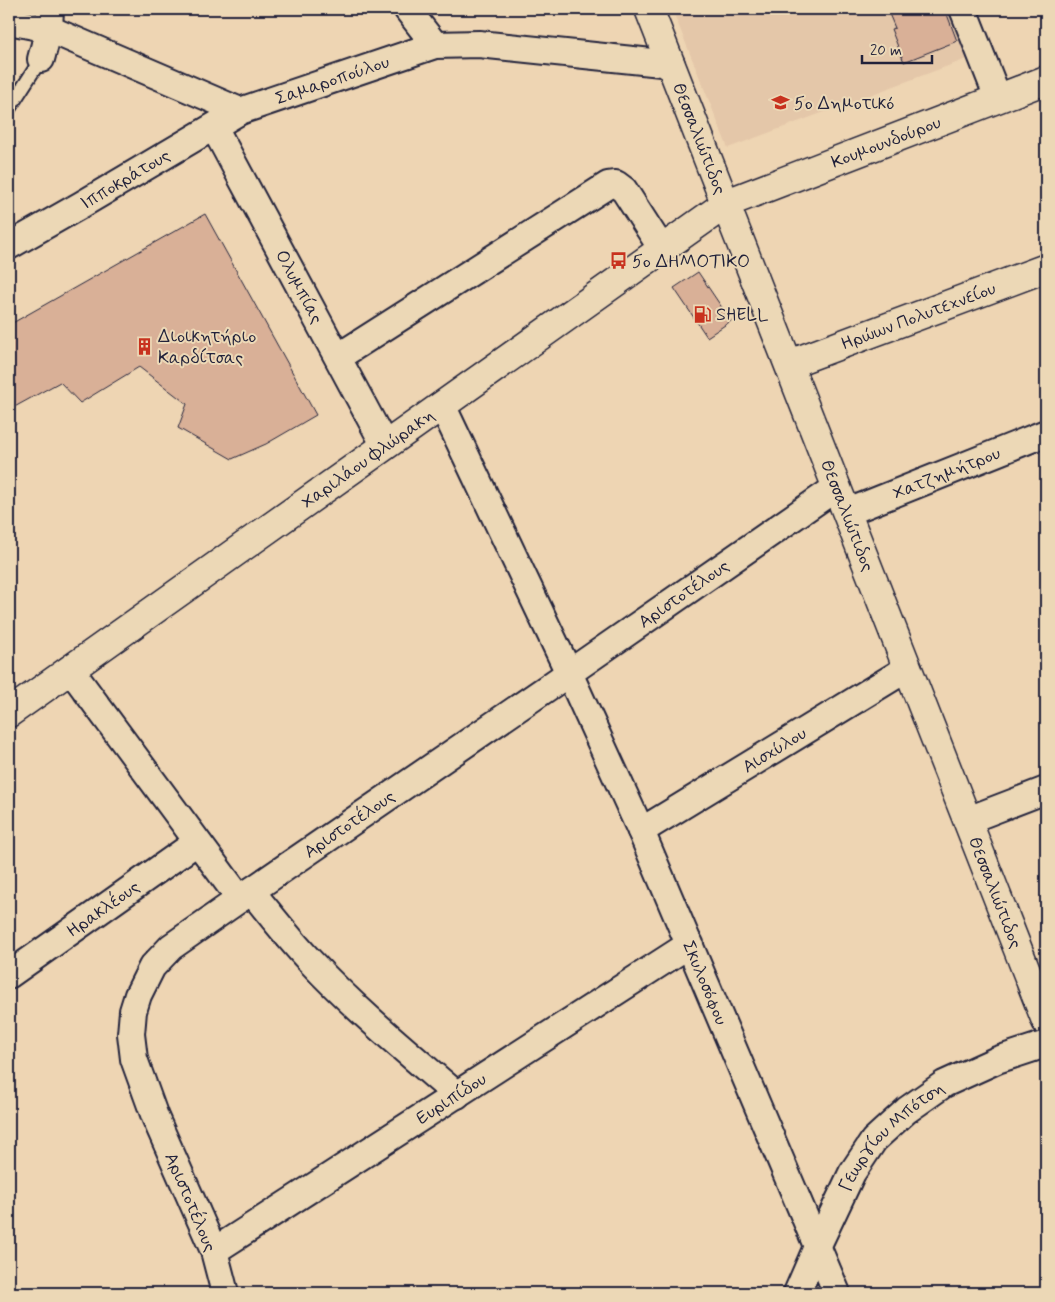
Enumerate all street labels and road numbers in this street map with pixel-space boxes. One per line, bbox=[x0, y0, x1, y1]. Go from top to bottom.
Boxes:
street label: Σαμαροπούλου bbox=[273, 50, 393, 111]
street label: Θεσσαλιώτιδος bbox=[666, 79, 732, 198]
street label: Κουμουνδούρου bbox=[828, 111, 945, 175]
street label: Ιπποκράτους bbox=[76, 144, 175, 216]
street label: Ολυμπίας bbox=[269, 246, 328, 328]
street label: Ηρώων Πολυτεχνείου bbox=[838, 277, 999, 356]
street label: Χαριλάου Φλώρακη bbox=[297, 403, 440, 515]
street label: Χατζημήτρου bbox=[890, 441, 1004, 506]
street label: Θεσσαλιώτιδος bbox=[814, 456, 880, 575]
street label: Αριστοτέλους bbox=[634, 554, 734, 634]
street label: Αισχύλου bbox=[738, 722, 811, 779]
street label: Αριστοτέλους bbox=[299, 785, 400, 864]
street label: Θεσσαλιώτιδος bbox=[962, 833, 1027, 952]
street label: Ηρακλέους bbox=[62, 875, 145, 943]
street label: Σκυλοσόφου bbox=[676, 937, 733, 1029]
street label: Ευριπίδου bbox=[412, 1067, 491, 1131]
street label: Γεωργίου Μπότση bbox=[834, 1076, 950, 1196]
street label: Αριστοτέλους bbox=[158, 1149, 223, 1256]

